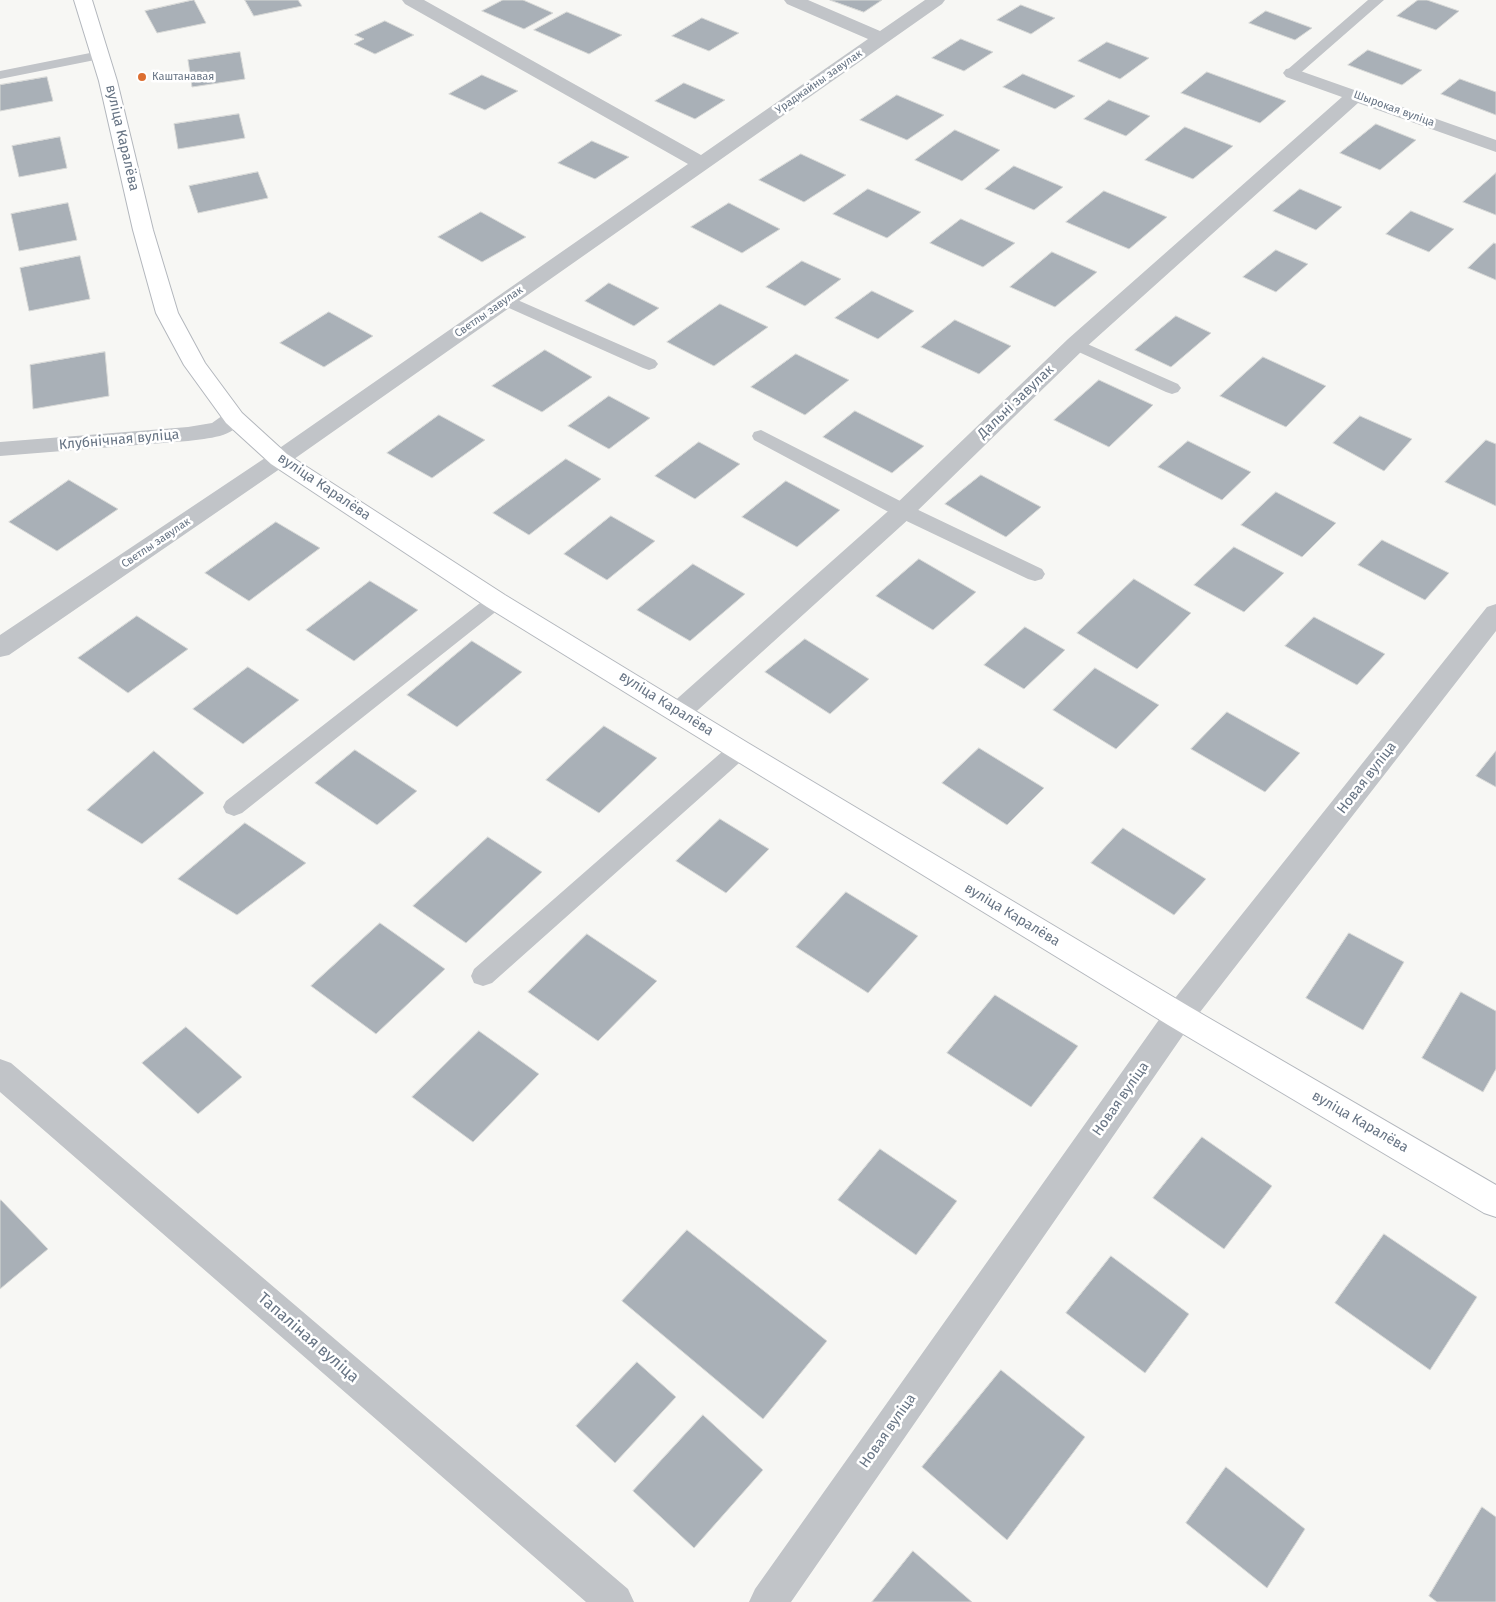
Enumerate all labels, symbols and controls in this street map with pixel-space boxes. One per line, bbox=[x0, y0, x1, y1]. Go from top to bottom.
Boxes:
street label: Ураджайны завулак bbox=[773, 47, 865, 117]
place label: Каштанавая bbox=[152, 70, 214, 84]
marker: Каштанавая bbox=[136, 71, 148, 83]
street label: вуліца Каралёва bbox=[102, 83, 142, 193]
street label: Шырокая вуліца bbox=[1352, 88, 1436, 130]
street label: Светлы завулак bbox=[452, 284, 526, 340]
street label: Дальні завулак bbox=[974, 361, 1058, 443]
street label: Клубнічная вуліца bbox=[58, 426, 180, 454]
street label: вуліца Каралёва bbox=[274, 450, 374, 524]
street label: Светлы завулак bbox=[119, 515, 193, 571]
street label: вуліца Каралёва bbox=[616, 668, 716, 740]
street label: Новая вуліца bbox=[1334, 739, 1400, 817]
street label: вуліца Каралёва bbox=[961, 880, 1063, 950]
street label: Новая вуліца bbox=[1089, 1059, 1153, 1139]
street label: вуліца Каралёва bbox=[1309, 1088, 1411, 1156]
street label: Тапаліная вуліца bbox=[254, 1289, 362, 1387]
street label: Новая вуліца bbox=[856, 1391, 920, 1471]

